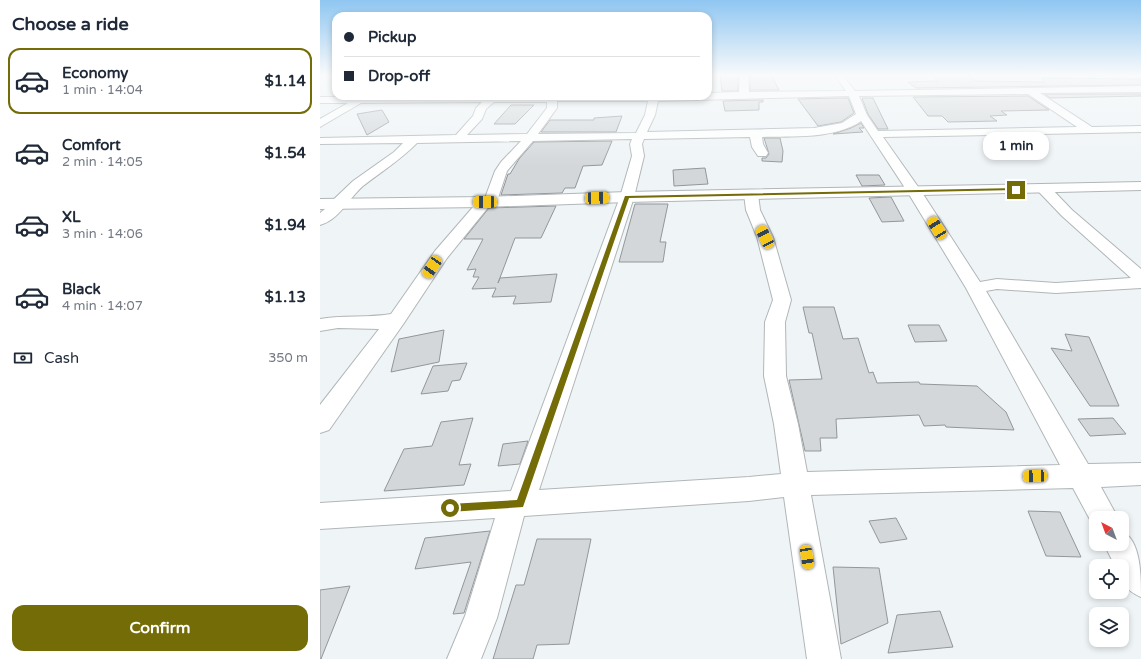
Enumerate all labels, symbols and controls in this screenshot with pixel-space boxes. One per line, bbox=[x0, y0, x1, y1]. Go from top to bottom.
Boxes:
text: Choose a ride bbox=[12, 13, 129, 35]
text: Pickup bbox=[368, 28, 416, 46]
icon: car bbox=[14, 63, 50, 99]
text: Economy bbox=[62, 64, 128, 82]
text: Drop-off bbox=[368, 67, 430, 85]
text: $1.14 bbox=[265, 72, 306, 90]
text: 1 min · 14:04 bbox=[62, 82, 143, 98]
callout: 1 min bbox=[983, 132, 1049, 160]
icon: car bbox=[14, 135, 50, 171]
text: Comfort bbox=[62, 136, 121, 154]
text: 1 min bbox=[999, 138, 1033, 154]
text: $1.54 bbox=[265, 144, 306, 162]
text: 2 min · 14:05 bbox=[62, 154, 143, 170]
route end bbox=[1007, 181, 1025, 199]
car bbox=[585, 192, 609, 204]
car bbox=[473, 196, 497, 208]
icon: car bbox=[14, 207, 50, 243]
text: XL bbox=[62, 208, 81, 226]
car bbox=[926, 215, 948, 241]
text: $1.94 bbox=[265, 216, 306, 234]
car bbox=[754, 224, 776, 250]
text: 3 min · 14:06 bbox=[62, 226, 143, 242]
car bbox=[420, 254, 444, 280]
icon: car bbox=[14, 279, 50, 315]
text: Black bbox=[62, 280, 101, 298]
text: $1.13 bbox=[265, 288, 306, 306]
text: 4 min · 14:07 bbox=[62, 298, 143, 314]
icon: cash bbox=[12, 347, 34, 369]
text: Cash bbox=[44, 349, 79, 367]
text: 350 m bbox=[268, 350, 308, 366]
car bbox=[1023, 470, 1047, 482]
route start bbox=[441, 499, 459, 517]
north arrow bbox=[1089, 511, 1129, 551]
map controls bbox=[1089, 511, 1129, 647]
car bbox=[799, 544, 815, 570]
button: locate bbox=[1089, 559, 1129, 599]
button: Confirm bbox=[12, 605, 308, 651]
button: layers bbox=[1089, 607, 1129, 647]

